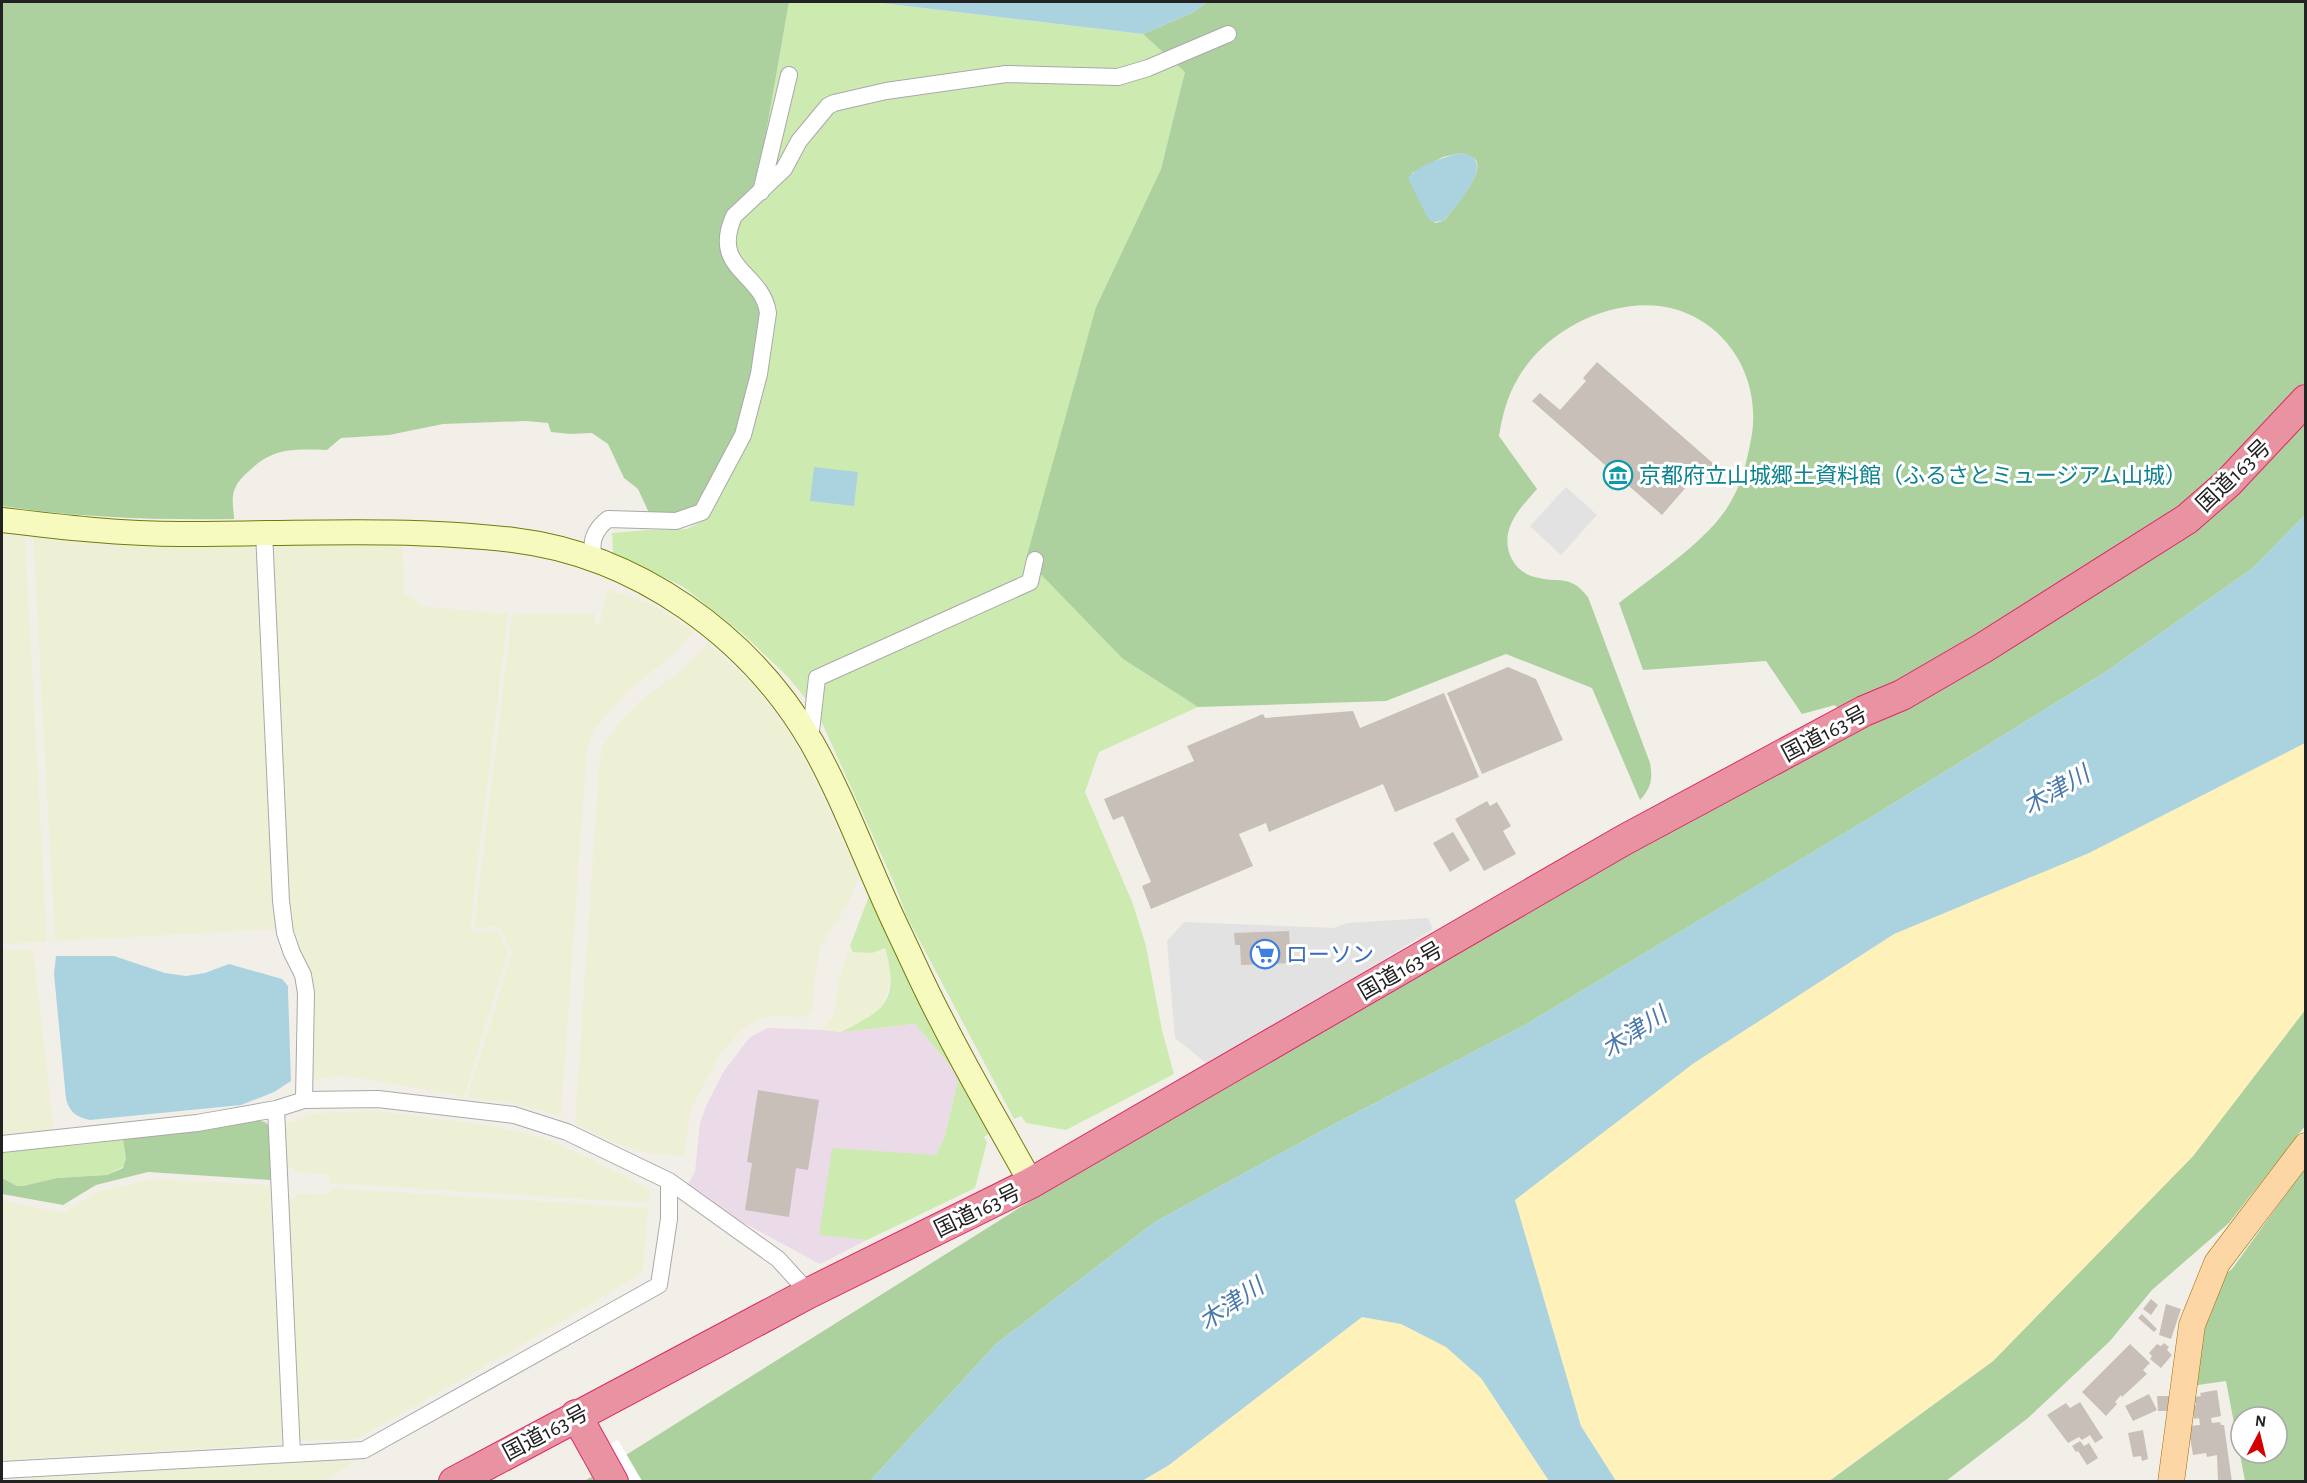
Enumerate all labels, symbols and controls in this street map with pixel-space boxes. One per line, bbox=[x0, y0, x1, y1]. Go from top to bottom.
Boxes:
street label: 国道163号 bbox=[2192, 435, 2275, 516]
museum icon: 京都府立山城郷土資料館（ふるさとミュージアム山城） bbox=[1602, 459, 1634, 491]
place label: 京都府立山城郷土資料館（ふるさとミュージアム山城） bbox=[1639, 464, 2187, 487]
street label: 国道163号 bbox=[1778, 701, 1871, 765]
water label: 木津川 bbox=[2018, 759, 2096, 819]
street label: 国道163号 bbox=[1354, 937, 1446, 1004]
supermarket icon: ローソン bbox=[1249, 938, 1281, 970]
place label: ローソン bbox=[1286, 944, 1374, 966]
water label: 木津川 bbox=[1597, 1000, 1674, 1063]
street label: 国道163号 bbox=[930, 1180, 1024, 1241]
water label: 木津川 bbox=[1194, 1271, 1271, 1335]
street label: 国道163号 bbox=[499, 1400, 592, 1464]
north arrow bbox=[2229, 1405, 2289, 1465]
text: N bbox=[2254, 1412, 2267, 1430]

